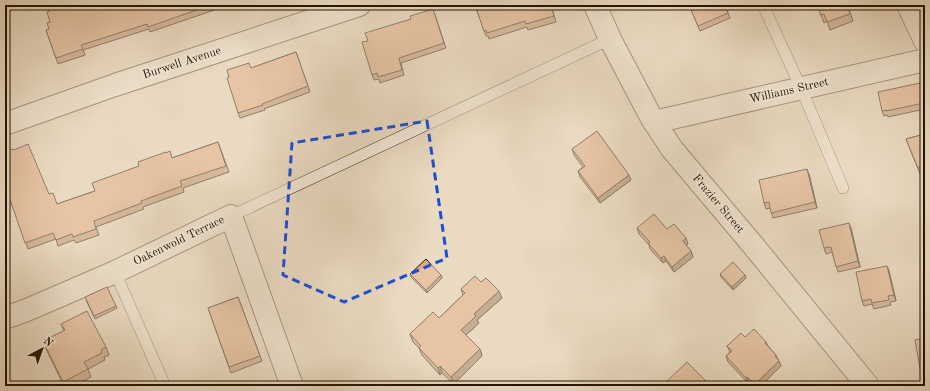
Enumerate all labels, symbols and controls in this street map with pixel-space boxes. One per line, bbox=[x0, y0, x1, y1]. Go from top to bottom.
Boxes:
street label: Burwell Avenue bbox=[141, 45, 223, 81]
street label: Williams Street bbox=[748, 76, 830, 106]
street label: Frazier Street bbox=[690, 172, 746, 236]
street label: Oakenwold Terrace bbox=[131, 213, 227, 268]
north arrow bbox=[22, 329, 62, 369]
text: N bbox=[41, 336, 55, 350]

